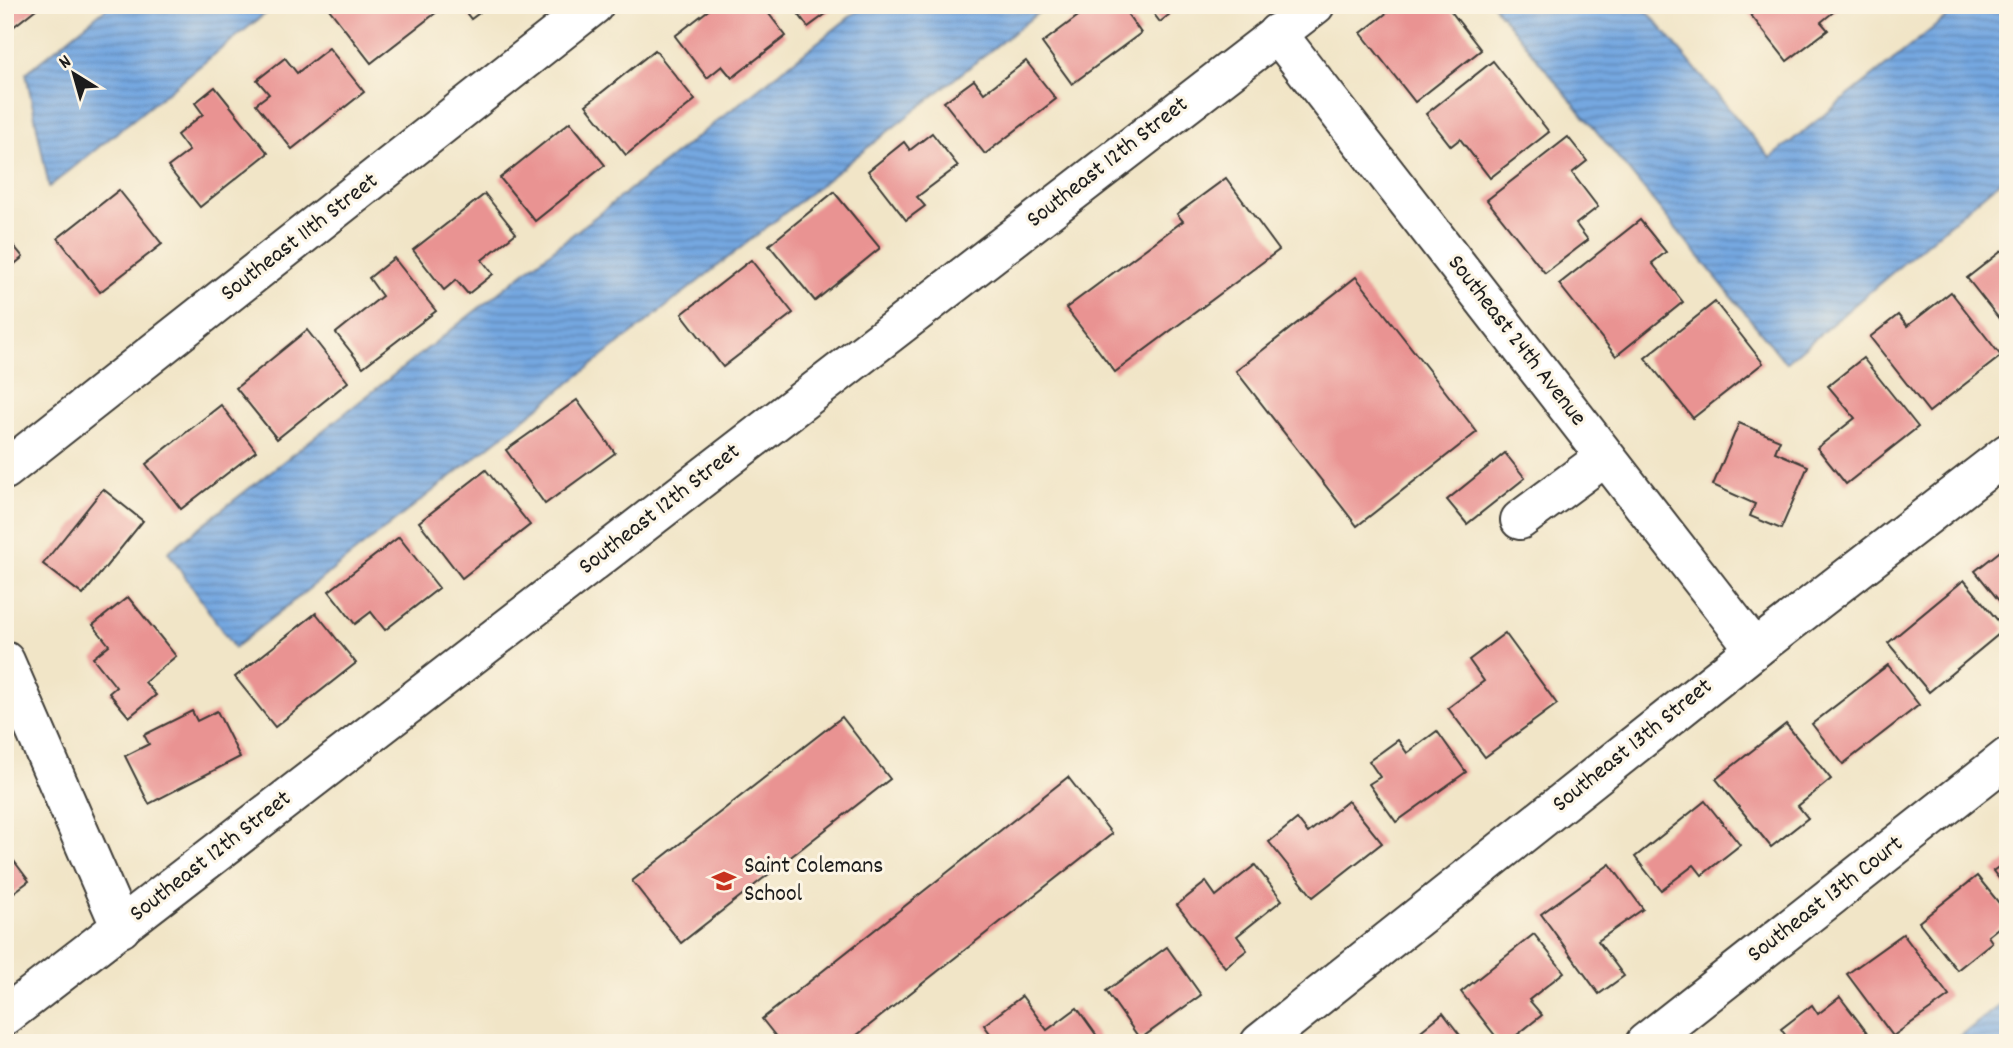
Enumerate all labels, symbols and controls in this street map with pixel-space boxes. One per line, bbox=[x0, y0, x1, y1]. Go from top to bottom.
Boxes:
north arrow bbox=[38, 38, 108, 108]
text: N bbox=[54, 50, 78, 77]
street label: Southeast 12th Street bbox=[1020, 89, 1196, 237]
street label: Southeast 11th Street bbox=[214, 165, 386, 310]
street label: Southeast 24th Avenue bbox=[1438, 248, 1594, 434]
street label: Southeast 12th Street bbox=[572, 436, 748, 584]
street label: Southeast 13th Street bbox=[1546, 671, 1720, 821]
street label: Southeast 12th Street bbox=[123, 783, 299, 931]
street label: Southeast 13th Court bbox=[1741, 828, 1911, 972]
place label: Saint Colemans School bbox=[744, 850, 883, 912]
school or university icon: Saint Colemans School bbox=[710, 867, 738, 895]

